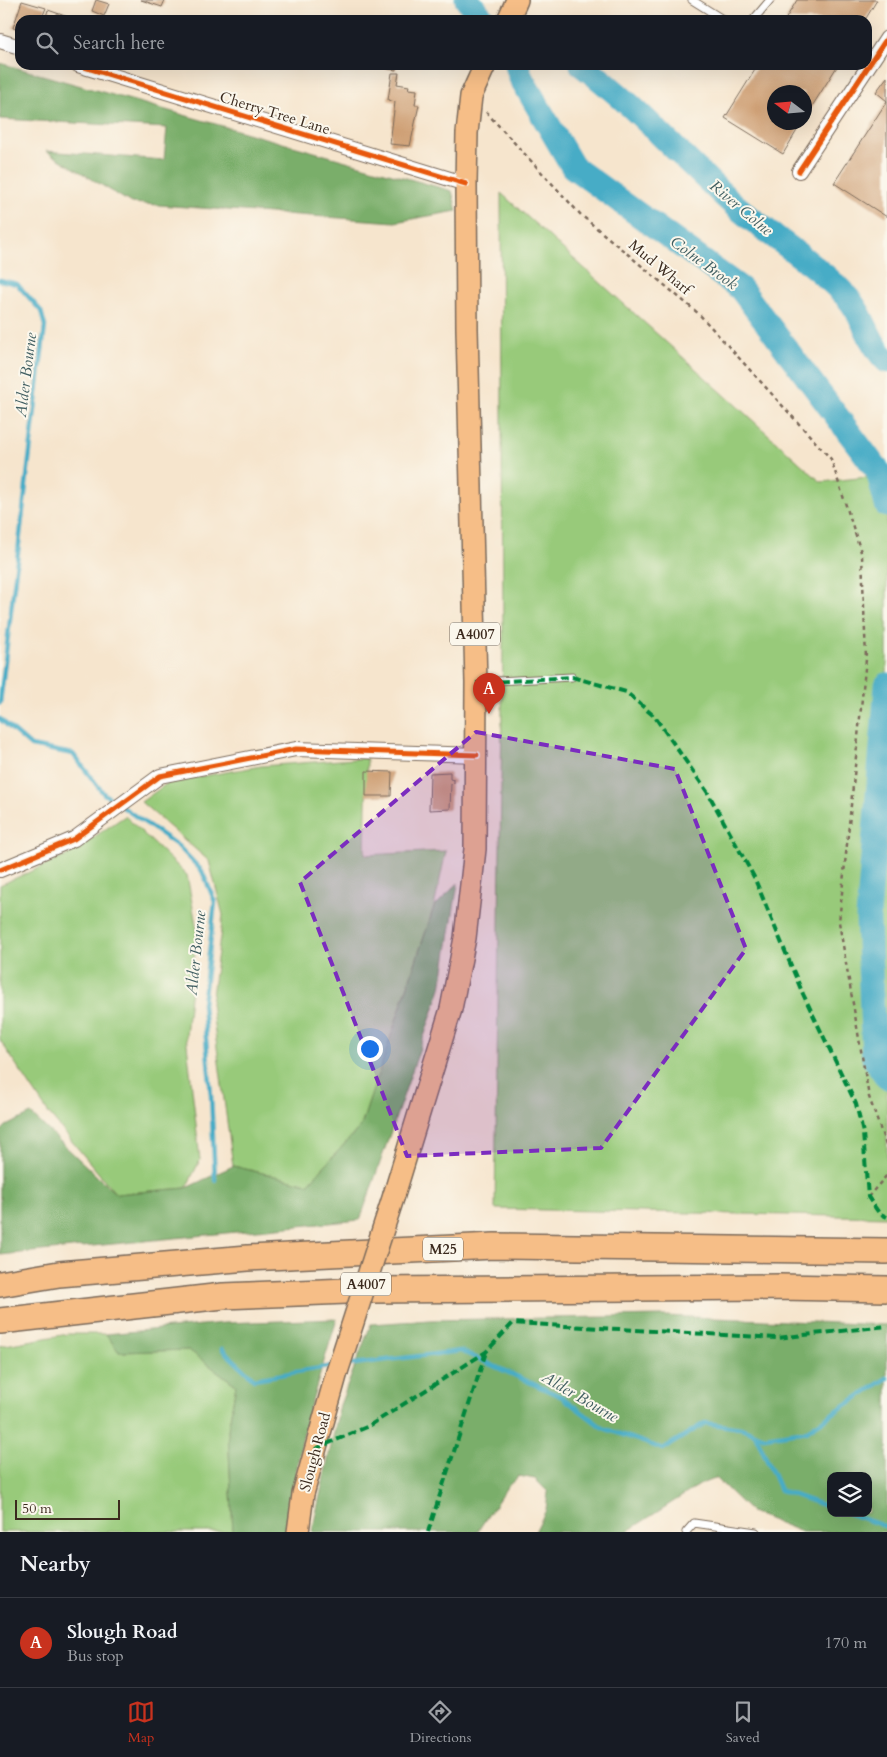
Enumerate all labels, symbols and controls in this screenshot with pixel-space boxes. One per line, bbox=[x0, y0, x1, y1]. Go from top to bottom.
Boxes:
search box bbox=[15, 15, 872, 70]
icon: search bbox=[33, 29, 61, 57]
text: Search here bbox=[73, 30, 165, 56]
north arrow bbox=[767, 85, 812, 130]
street label: Cherry Tree Lane bbox=[217, 87, 333, 139]
water label: River Colne bbox=[705, 175, 778, 241]
water label: Colne Brook bbox=[666, 231, 742, 295]
street label: Mud Wharf bbox=[625, 235, 697, 301]
water label: Alder Bourne bbox=[10, 331, 42, 420]
road number: A4007 bbox=[450, 622, 500, 646]
pin: A bbox=[473, 673, 505, 714]
water label: Alder Bourne bbox=[181, 909, 211, 997]
your location bbox=[357, 1036, 383, 1062]
road number: M25 bbox=[423, 1238, 463, 1260]
road number: A4007 bbox=[341, 1272, 391, 1296]
water label: Alder Bourne bbox=[537, 1366, 623, 1428]
street label: Slough Road bbox=[295, 1410, 335, 1494]
map controls bbox=[827, 1472, 872, 1517]
button: layers bbox=[827, 1472, 872, 1517]
scale bar bbox=[15, 1497, 120, 1520]
text: 50 m bbox=[22, 1499, 52, 1518]
text: Nearby bbox=[20, 1550, 91, 1579]
text: Slough Road bbox=[67, 1619, 178, 1645]
text: A bbox=[30, 1632, 42, 1654]
text: 170 m bbox=[825, 1632, 867, 1654]
text: Bus stop bbox=[67, 1645, 124, 1667]
tab: Map bbox=[127, 1698, 155, 1747]
tab: Directions bbox=[410, 1698, 471, 1747]
tab: Saved bbox=[726, 1698, 760, 1747]

